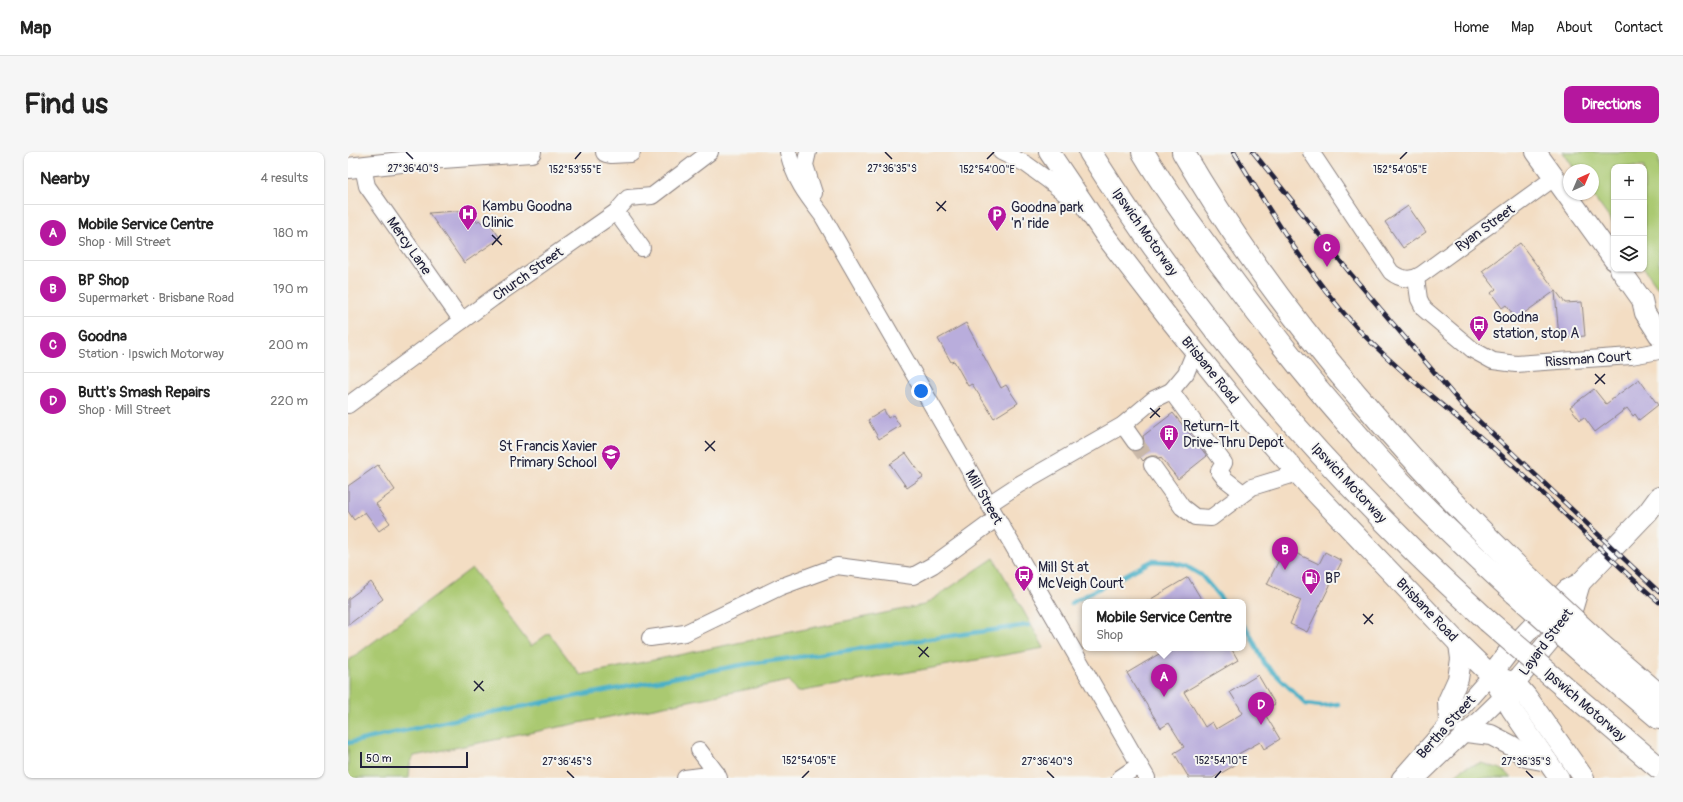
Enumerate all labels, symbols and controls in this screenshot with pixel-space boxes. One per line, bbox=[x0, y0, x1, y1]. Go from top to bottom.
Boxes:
text: Map bbox=[20, 16, 51, 40]
text: Home bbox=[1454, 19, 1489, 36]
text: Map bbox=[1511, 19, 1534, 36]
text: About bbox=[1556, 19, 1592, 36]
text: Contact bbox=[1614, 19, 1663, 36]
button: Directions bbox=[1564, 86, 1659, 123]
text: Find us bbox=[24, 87, 108, 122]
text: 27°36'40"S bbox=[387, 163, 439, 175]
text: 27°36'35"S bbox=[867, 163, 917, 175]
text: 152°53'55"E bbox=[549, 164, 601, 176]
text: 152°54'00"E bbox=[959, 164, 1015, 176]
text: 152°54'05"E bbox=[1373, 164, 1427, 176]
north arrow bbox=[1563, 164, 1599, 200]
map controls bbox=[1611, 164, 1647, 272]
button: + bbox=[1611, 164, 1647, 200]
text: Nearby bbox=[40, 168, 89, 189]
text: 4 results bbox=[261, 170, 308, 186]
street label: Ipswich Motorway bbox=[1108, 185, 1182, 279]
place label: Kambu Goodna Clinic bbox=[482, 198, 572, 231]
place label: Goodna park 'n' ride bbox=[1011, 199, 1084, 232]
button: − bbox=[1611, 200, 1647, 236]
street label: Ryan Street bbox=[1452, 201, 1518, 255]
hospital icon: Kambu Goodna Clinic bbox=[457, 203, 479, 231]
parking icon: Goodna park 'n' ride bbox=[986, 204, 1008, 232]
street label: Mercy Lane bbox=[383, 214, 435, 278]
text: Mobile Service Centre bbox=[78, 215, 213, 234]
text: A bbox=[49, 225, 57, 241]
text: 180 m bbox=[273, 225, 308, 241]
text: Shop · Mill Street bbox=[78, 234, 171, 250]
pin: C bbox=[1314, 234, 1340, 267]
button: layers bbox=[1611, 236, 1647, 272]
street label: Church Street bbox=[490, 243, 567, 304]
text: BP Shop bbox=[78, 271, 129, 290]
text: B bbox=[49, 281, 57, 297]
text: 190 m bbox=[273, 281, 308, 297]
text: Supermarket · Brisbane Road bbox=[78, 290, 234, 306]
place label: Goodna station, stop A bbox=[1493, 309, 1579, 342]
bus stop icon: Goodna station, stop A bbox=[1468, 314, 1490, 342]
text: Goodna bbox=[78, 327, 127, 346]
street label: Brisbane Road bbox=[1178, 333, 1242, 407]
text: C bbox=[49, 337, 57, 353]
text: 200 m bbox=[269, 337, 308, 353]
text: Station · Ipswich Motorway bbox=[78, 346, 224, 362]
street label: Rissman Court bbox=[1544, 347, 1632, 370]
your location bbox=[911, 381, 931, 401]
text: Butt's Smash Repairs bbox=[78, 383, 210, 402]
text: D bbox=[49, 393, 57, 409]
text: 220 m bbox=[270, 393, 308, 409]
text: Shop · Mill Street bbox=[78, 402, 171, 418]
place label: Return-It Drive-Thru Depot bbox=[1183, 418, 1284, 451]
building icon: Return-It Drive-Thru Depot bbox=[1158, 423, 1180, 451]
place label: St Francis Xavier Primary School bbox=[499, 438, 597, 471]
street label: Ipswich Motorway bbox=[1308, 439, 1390, 527]
school or university icon: St Francis Xavier Primary School bbox=[600, 443, 622, 471]
street label: Mill Street bbox=[962, 467, 1007, 528]
pin: B bbox=[1272, 537, 1298, 570]
place label: Mill St at McVeigh Court bbox=[1038, 559, 1124, 592]
bus stop icon: Mill St at McVeigh Court bbox=[1013, 564, 1035, 592]
fuel station icon: BP bbox=[1300, 567, 1322, 595]
place label: BP bbox=[1325, 570, 1341, 587]
street label: Brisbane Road bbox=[1393, 575, 1462, 645]
popup bbox=[1082, 599, 1246, 651]
street label: Layard Street bbox=[1515, 605, 1577, 679]
text: Mobile Service Centre bbox=[1096, 608, 1232, 627]
text: Shop bbox=[1096, 627, 1123, 643]
pin: A bbox=[1151, 664, 1177, 697]
street label: Ipswich Motorway bbox=[1540, 665, 1630, 745]
street label: Bertha Street bbox=[1413, 691, 1479, 762]
pin: D bbox=[1248, 692, 1274, 725]
scale bar bbox=[360, 750, 468, 769]
text: 50 m bbox=[366, 752, 392, 765]
text: 152°54'05"E bbox=[782, 755, 836, 767]
text: 152°54'10"E bbox=[1195, 755, 1247, 767]
text: 27°36'45"S bbox=[542, 756, 592, 768]
text: 27°36'40"S bbox=[1021, 756, 1073, 768]
text: 27°36'35"S bbox=[1501, 756, 1551, 768]

